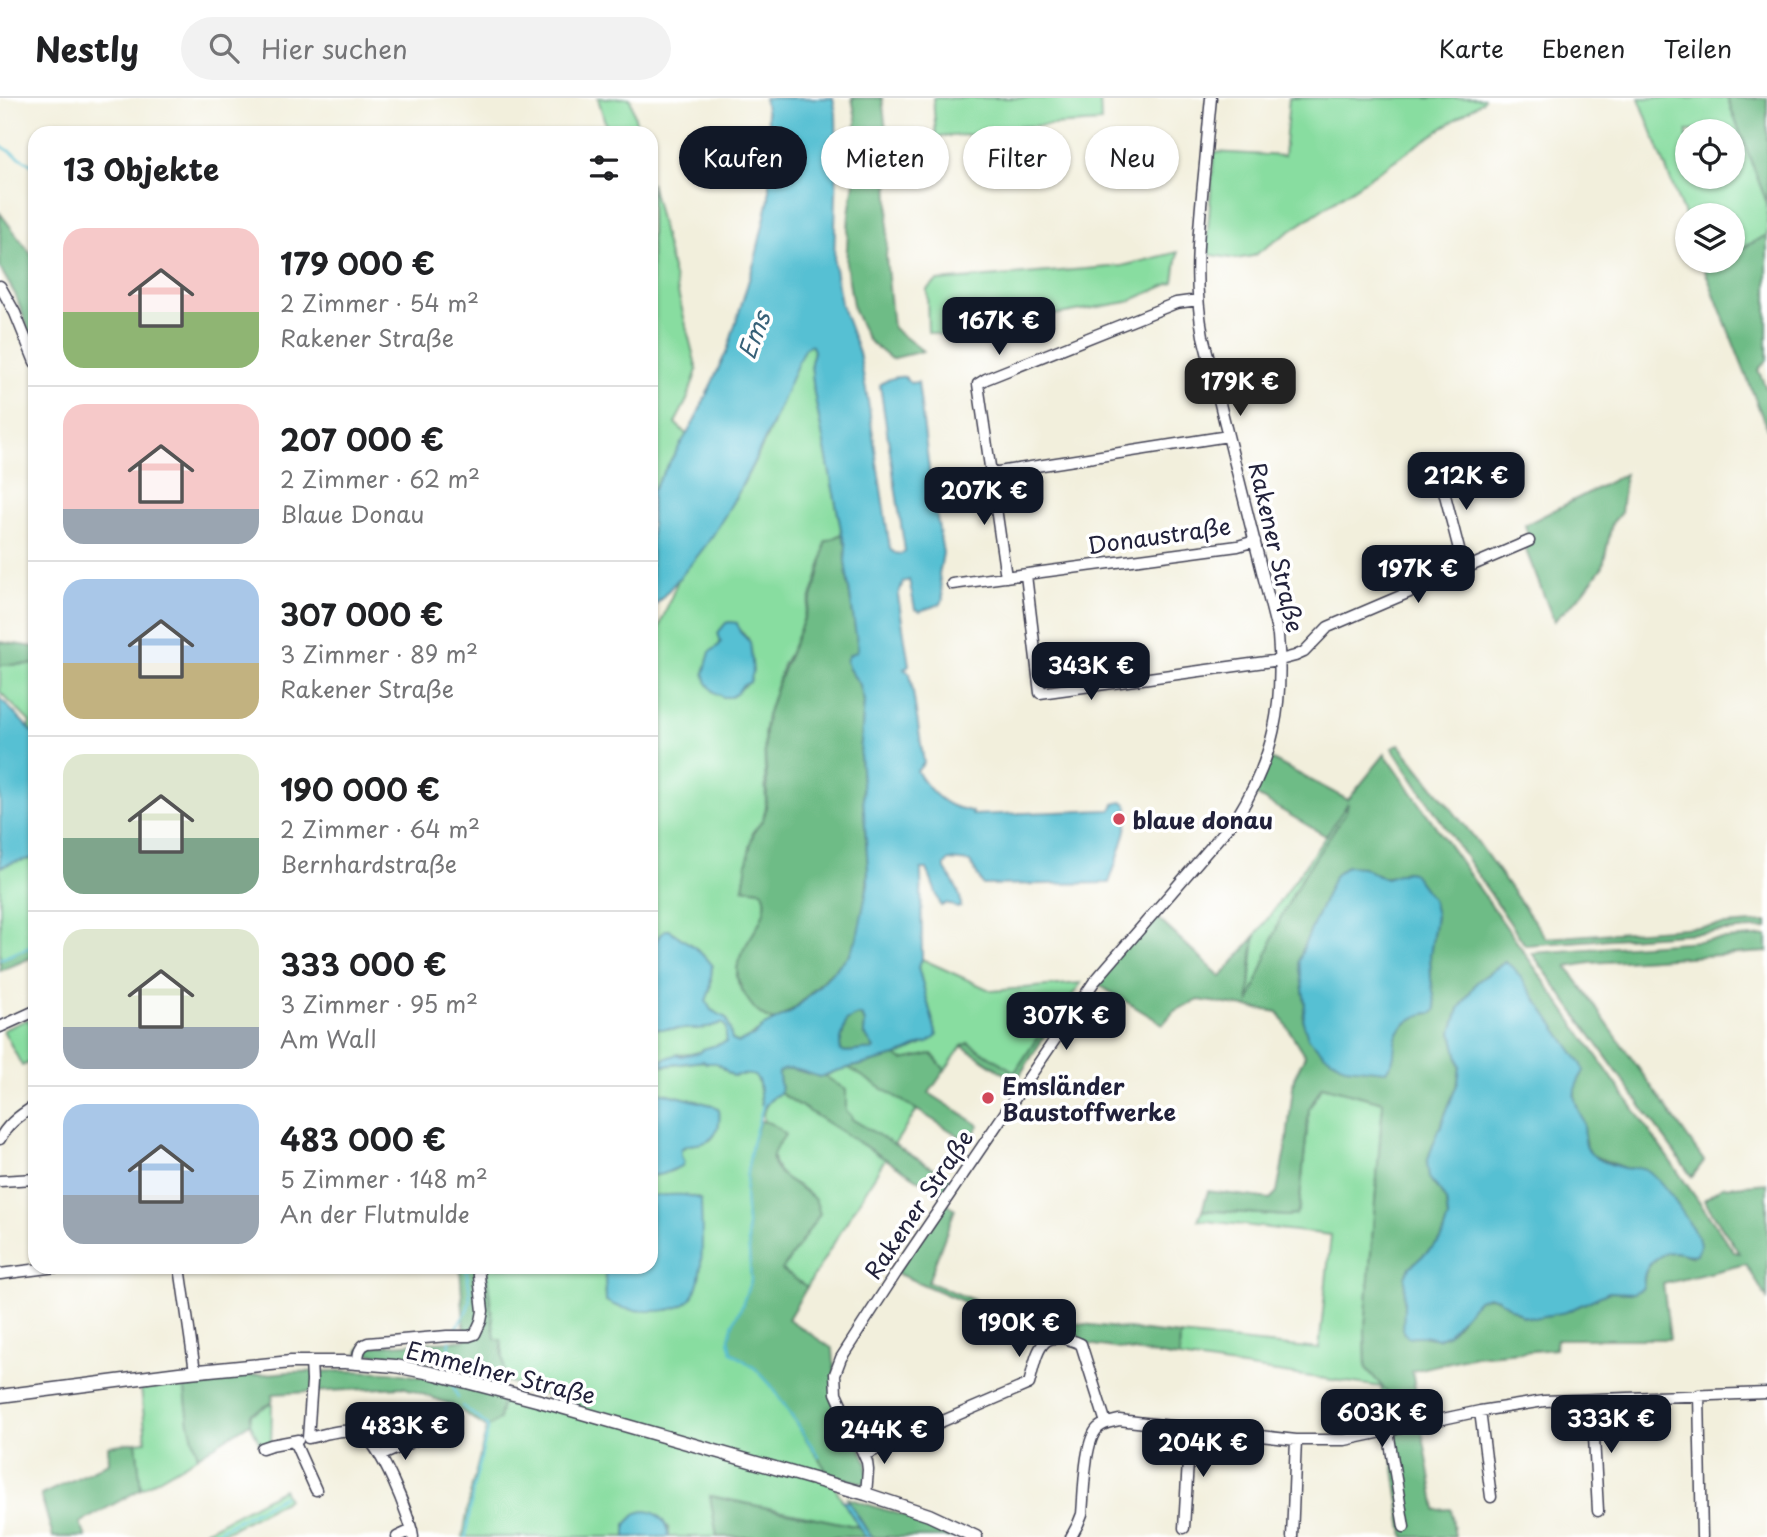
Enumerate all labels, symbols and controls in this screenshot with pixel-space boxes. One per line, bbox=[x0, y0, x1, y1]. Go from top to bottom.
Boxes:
search box bbox=[181, 17, 671, 80]
text: Nestly bbox=[35, 23, 139, 73]
icon: search bbox=[205, 29, 243, 67]
text: Hier suchen bbox=[261, 29, 408, 68]
text: Karte bbox=[1439, 30, 1504, 66]
text: Ebenen bbox=[1542, 30, 1625, 66]
text: Teilen bbox=[1663, 30, 1732, 66]
map controls bbox=[1675, 119, 1745, 273]
button: locate bbox=[1675, 119, 1745, 189]
chip: Kaufen bbox=[679, 126, 807, 189]
chip: Mieten bbox=[821, 126, 949, 189]
chip: Filter bbox=[963, 126, 1071, 189]
chip: Neu bbox=[1085, 126, 1179, 189]
text: 13 Objekte bbox=[63, 146, 219, 191]
icon: filters bbox=[585, 149, 623, 187]
button: layers bbox=[1675, 203, 1745, 273]
text: 179 000 € bbox=[280, 240, 435, 285]
icon: home bbox=[119, 256, 203, 340]
text: 2 Zimmer · 54 m² bbox=[280, 285, 479, 320]
pin: 167K € bbox=[942, 298, 1056, 357]
text: 167K € bbox=[958, 302, 1040, 337]
water label: Ems bbox=[728, 303, 779, 364]
text: Rakener Straße bbox=[280, 320, 454, 355]
pin: 179K € bbox=[1183, 358, 1297, 418]
text: 179K € bbox=[1201, 363, 1279, 398]
text: 207 000 € bbox=[280, 416, 444, 461]
icon: home bbox=[119, 432, 203, 516]
pin: 212K € bbox=[1409, 452, 1523, 512]
text: 212K € bbox=[1424, 457, 1508, 492]
street label: Rakener Straße bbox=[1240, 458, 1314, 636]
text: 2 Zimmer · 62 m² bbox=[280, 461, 480, 496]
pin: 207K € bbox=[927, 468, 1041, 527]
text: 207K € bbox=[940, 472, 1028, 507]
text: Blaue Donau bbox=[280, 496, 424, 531]
street label: Donaustraße bbox=[1085, 508, 1233, 562]
pin: 197K € bbox=[1361, 546, 1475, 605]
text: 197K € bbox=[1378, 550, 1458, 585]
text: 307 000 € bbox=[280, 591, 444, 636]
icon: home bbox=[119, 607, 203, 691]
text: 3 Zimmer · 89 m² bbox=[280, 636, 478, 671]
pin: 343K € bbox=[1034, 642, 1148, 702]
text: 343K € bbox=[1048, 647, 1134, 682]
text: Rakener Straße bbox=[280, 671, 454, 706]
text: 190 000 € bbox=[280, 766, 440, 811]
icon: home bbox=[119, 782, 203, 866]
place label: blaue donau bbox=[1133, 802, 1273, 837]
text: 2 Zimmer · 64 m² bbox=[280, 811, 480, 846]
marker: blaue donau bbox=[1111, 811, 1127, 827]
text: Bernhardstraße bbox=[280, 846, 457, 881]
text: 333 000 € bbox=[280, 941, 447, 986]
icon: home bbox=[119, 957, 203, 1041]
text: 3 Zimmer · 95 m² bbox=[280, 986, 478, 1021]
pin: 307K € bbox=[1009, 992, 1123, 1052]
text: 307K € bbox=[1023, 997, 1109, 1032]
text: Am Wall bbox=[280, 1021, 376, 1056]
place label: Emsländer Baustoffwerke bbox=[1002, 1068, 1176, 1129]
marker: Emsländer Baustoffwerke bbox=[980, 1090, 996, 1106]
text: 483 000 € bbox=[280, 1116, 446, 1161]
street label: Rakener Straße bbox=[855, 1122, 981, 1286]
icon: home bbox=[119, 1132, 203, 1216]
text: 5 Zimmer · 148 m² bbox=[280, 1161, 488, 1196]
text: An der Flutmulde bbox=[280, 1196, 469, 1231]
pin: 190K € bbox=[962, 1300, 1076, 1359]
text: 190K € bbox=[978, 1304, 1060, 1339]
street label: Emmelner Straße bbox=[403, 1332, 599, 1412]
pin: 603K € bbox=[1325, 1390, 1439, 1449]
text: 603K € bbox=[1337, 1394, 1427, 1429]
pin: 333K € bbox=[1554, 1396, 1668, 1455]
text: 333K € bbox=[1567, 1400, 1655, 1435]
pin: 483K € bbox=[348, 1402, 462, 1462]
pin: 244K € bbox=[827, 1406, 941, 1466]
text: 483K € bbox=[361, 1407, 449, 1442]
text: 244K € bbox=[840, 1411, 928, 1446]
pin: 204K € bbox=[1146, 1420, 1260, 1479]
text: 204K € bbox=[1158, 1424, 1248, 1459]

